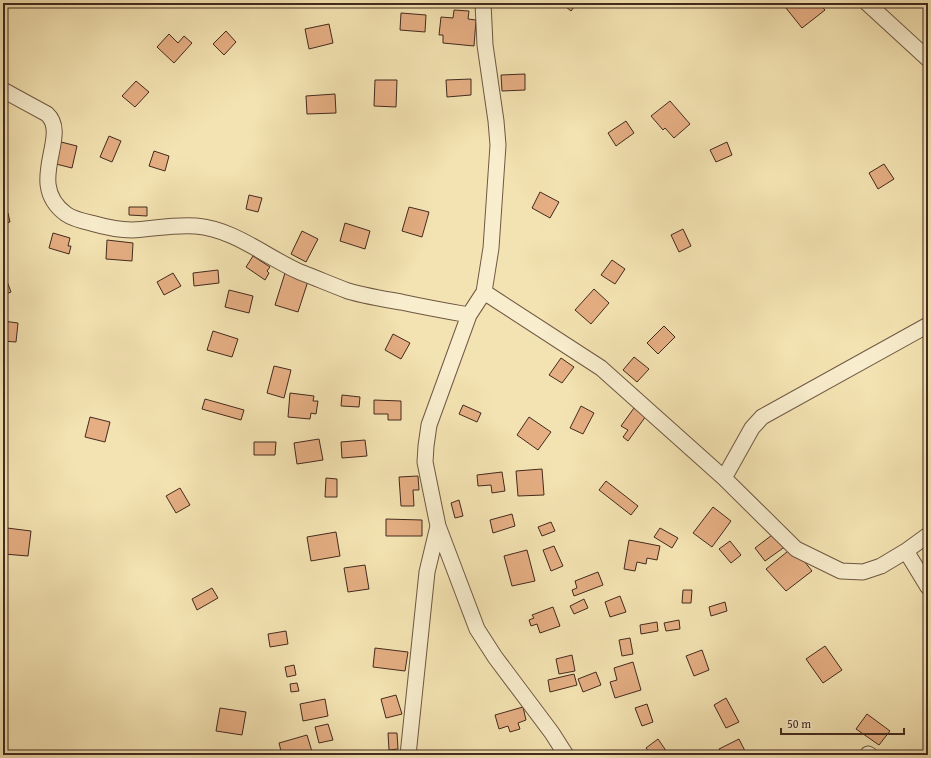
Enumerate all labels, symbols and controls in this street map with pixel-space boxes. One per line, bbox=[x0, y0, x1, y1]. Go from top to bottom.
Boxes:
scale bar bbox=[781, 710, 904, 736]
text: 50 m bbox=[787, 715, 811, 732]

